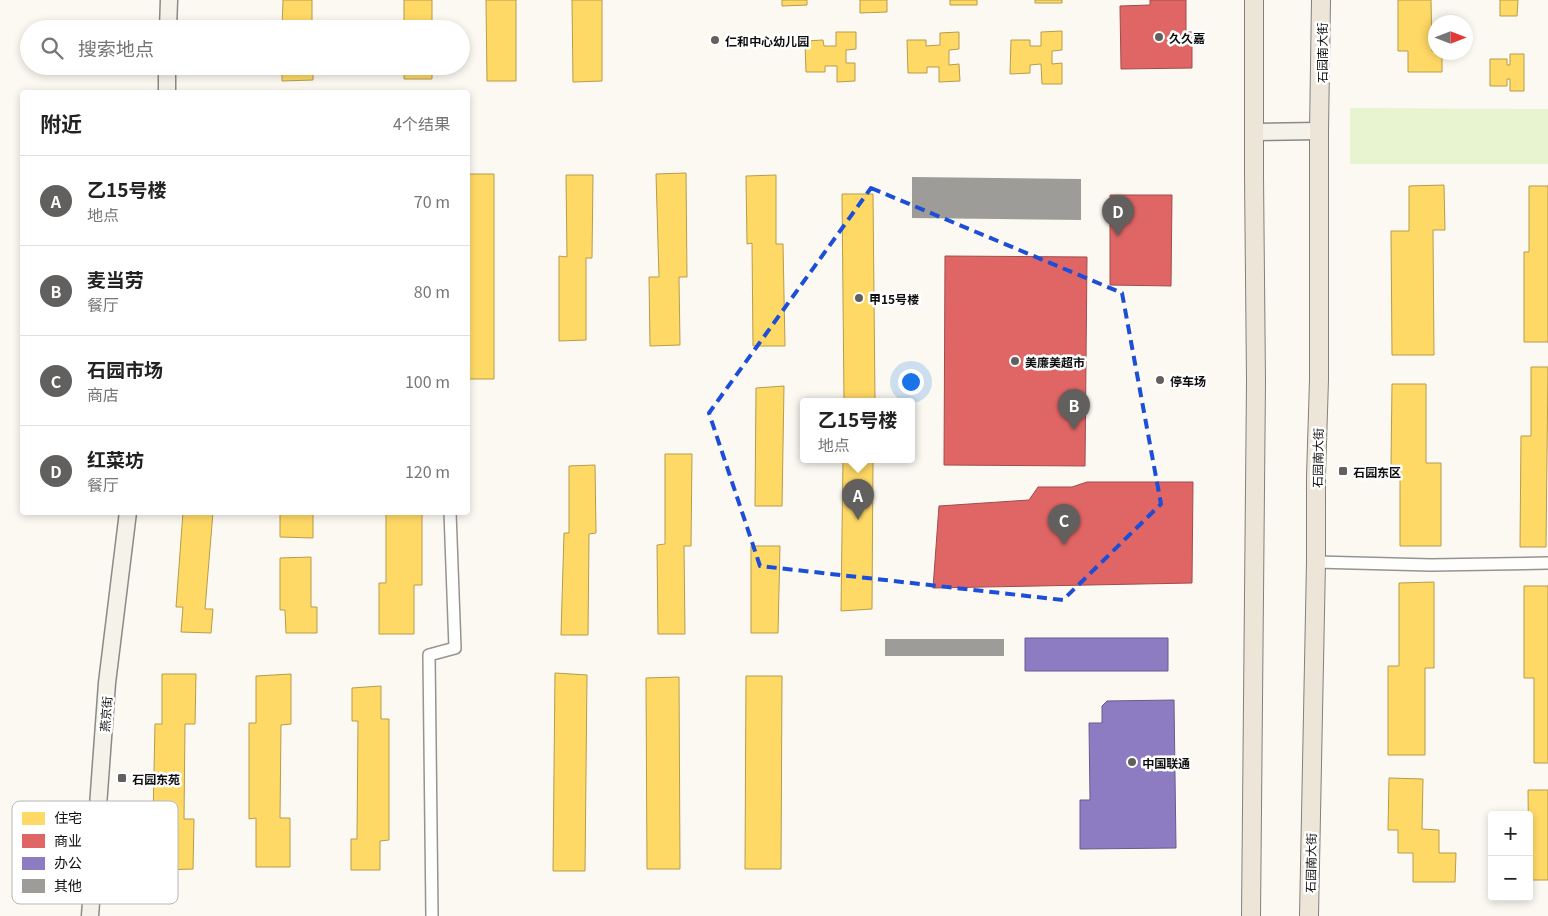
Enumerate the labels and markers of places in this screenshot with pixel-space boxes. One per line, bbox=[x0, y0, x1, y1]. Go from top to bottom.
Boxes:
place label: 久久嘉 bbox=[1169, 29, 1205, 46]
marker: 久久嘉 bbox=[1153, 31, 1165, 43]
place label: 仁和中心幼儿园 bbox=[725, 32, 809, 49]
marker: 仁和中心幼儿园 bbox=[709, 34, 721, 46]
pin: D bbox=[1102, 195, 1134, 236]
place label: 甲15号楼 bbox=[869, 290, 919, 307]
marker: 甲15号楼 bbox=[853, 292, 865, 304]
place label: 美廉美超市 bbox=[1025, 353, 1085, 370]
marker: 美廉美超市 bbox=[1009, 355, 1021, 367]
place label: 停车场 bbox=[1170, 372, 1206, 389]
marker: 停车场 bbox=[1154, 374, 1166, 386]
pin: B bbox=[1058, 389, 1090, 430]
place label: 石园东区 bbox=[1353, 463, 1401, 480]
marker: 石园东区 bbox=[1337, 465, 1349, 477]
pin: A bbox=[842, 479, 874, 520]
pin: C bbox=[1048, 504, 1080, 545]
place label: 中国联通 bbox=[1142, 754, 1190, 771]
marker: 中国联通 bbox=[1126, 756, 1138, 768]
place label: 石园东苑 bbox=[132, 770, 180, 787]
marker: 石园东苑 bbox=[116, 772, 128, 784]

